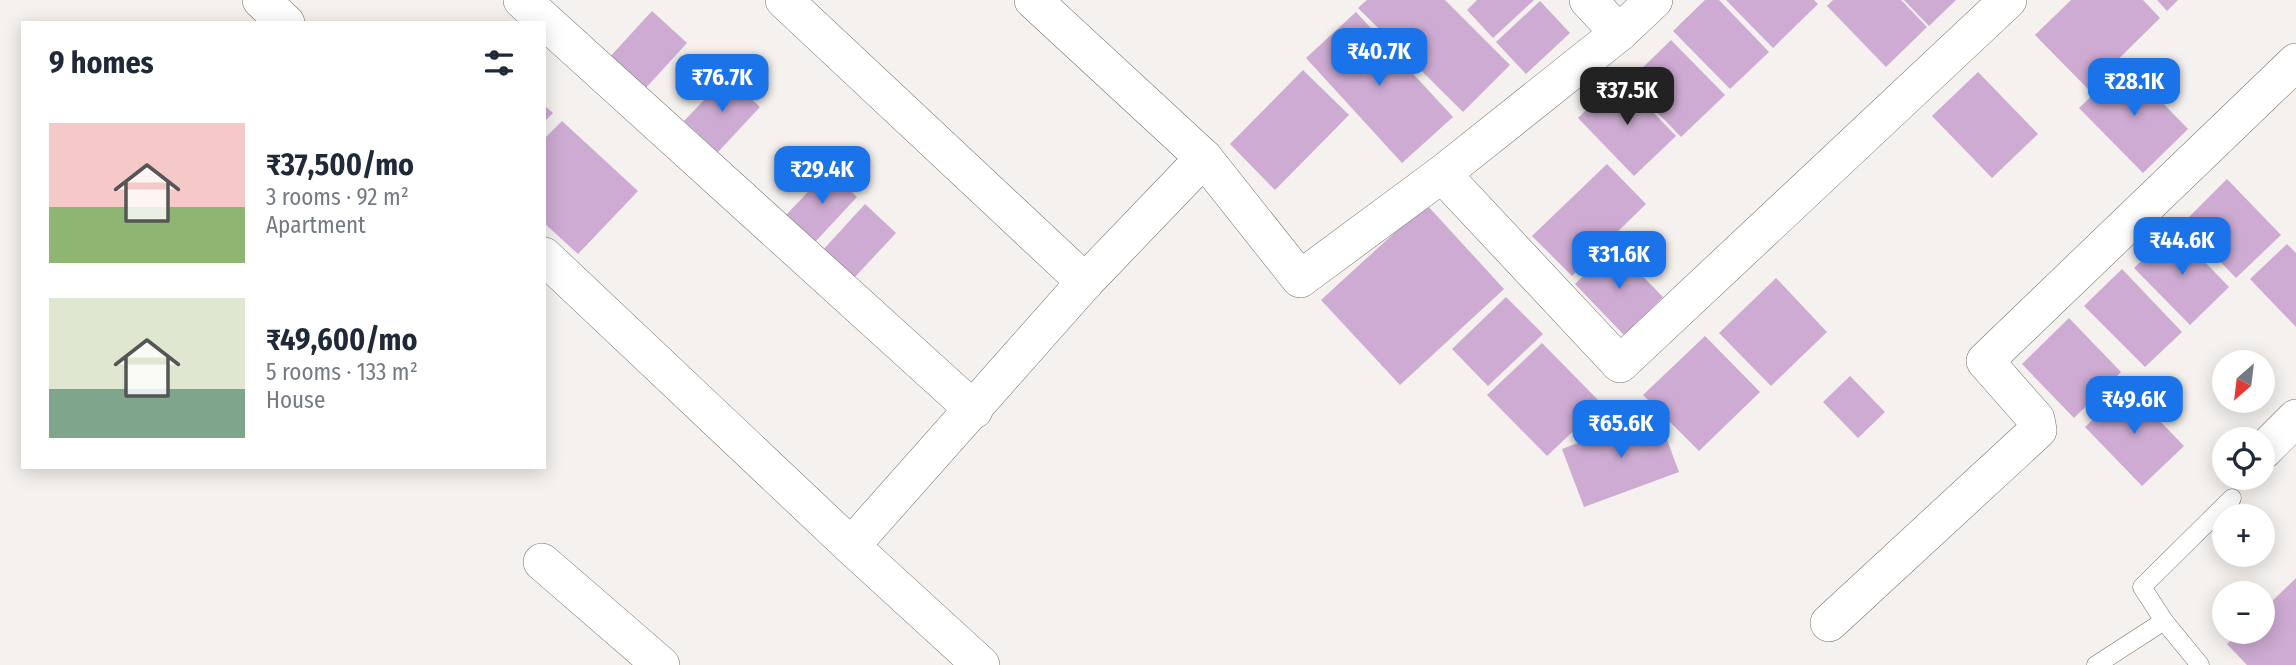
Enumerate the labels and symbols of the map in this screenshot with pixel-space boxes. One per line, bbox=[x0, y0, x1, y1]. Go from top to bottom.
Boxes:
pin: ₹40.7K bbox=[1322, 28, 1436, 88]
pin: ₹76.7K bbox=[665, 54, 779, 114]
pin: ₹28.1K bbox=[2077, 58, 2191, 118]
pin: ₹37.5K bbox=[1570, 68, 1684, 127]
pin: ₹29.4K bbox=[765, 146, 879, 206]
pin: ₹44.6K bbox=[2125, 218, 2239, 277]
pin: ₹31.6K bbox=[1562, 232, 1676, 291]
north arrow bbox=[2212, 350, 2275, 413]
pin: ₹49.6K bbox=[2077, 376, 2191, 436]
pin: ₹65.6K bbox=[1564, 400, 1678, 460]

